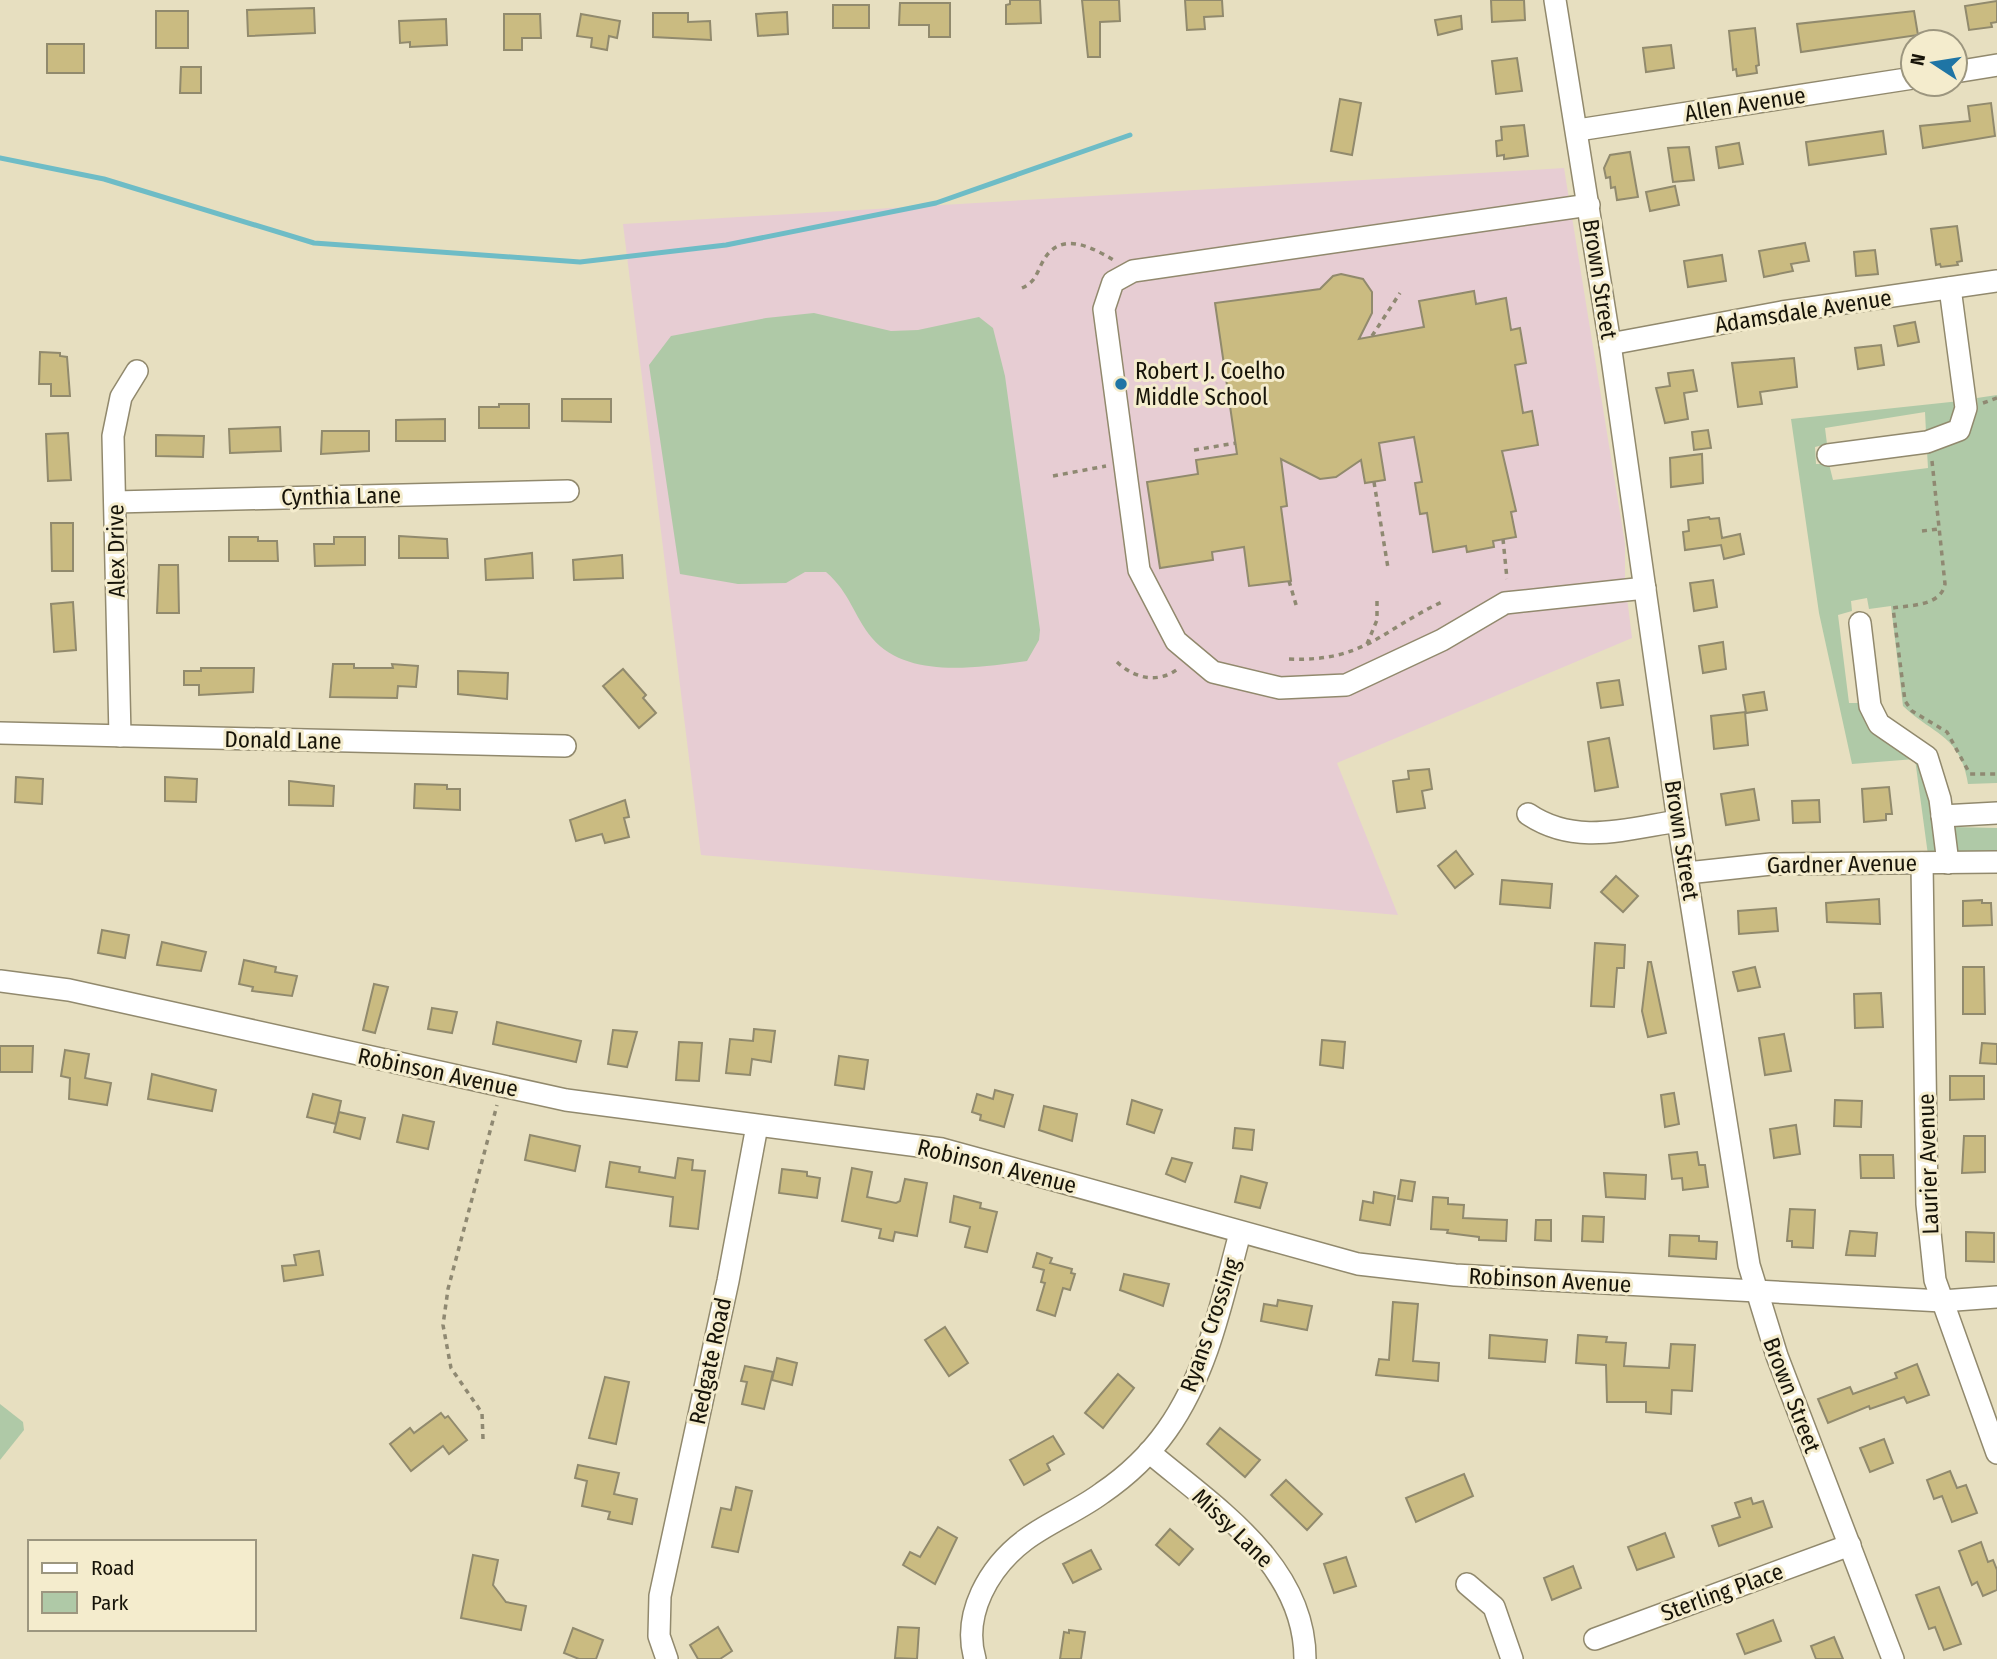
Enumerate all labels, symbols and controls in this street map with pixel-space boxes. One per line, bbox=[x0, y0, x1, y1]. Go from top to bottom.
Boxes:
north arrow bbox=[1899, 28, 1969, 98]
text: N bbox=[1905, 52, 1930, 68]
street label: Allen Avenue bbox=[1682, 81, 1808, 127]
street label: Brown Street bbox=[1577, 217, 1623, 342]
street label: Adamsdale Avenue bbox=[1713, 283, 1893, 339]
place label: Robert J. Coelho Middle School bbox=[1135, 357, 1285, 411]
marker: Robert J. Coelho Middle School bbox=[1113, 376, 1129, 392]
street label: Cynthia Lane bbox=[281, 481, 401, 511]
street label: Alex Drive bbox=[101, 504, 131, 598]
street label: Donald Lane bbox=[224, 725, 342, 755]
street label: Brown Street bbox=[1659, 778, 1705, 903]
street label: Gardner Avenue bbox=[1767, 849, 1917, 879]
street label: Robinson Avenue bbox=[355, 1041, 521, 1103]
street label: Laurier Avenue bbox=[1912, 1093, 1944, 1235]
street label: Robinson Avenue bbox=[915, 1133, 1079, 1199]
street label: Ryans Crossing bbox=[1174, 1254, 1246, 1396]
street label: Robinson Avenue bbox=[1468, 1262, 1632, 1298]
street label: Redgate Road bbox=[683, 1295, 737, 1427]
street label: Brown Street bbox=[1757, 1333, 1827, 1457]
street label: Missy Lane bbox=[1187, 1483, 1279, 1573]
legend bbox=[28, 1540, 256, 1631]
text: Road bbox=[91, 1555, 135, 1581]
street label: Sterling Place bbox=[1657, 1557, 1787, 1627]
text: Park bbox=[91, 1590, 129, 1616]

